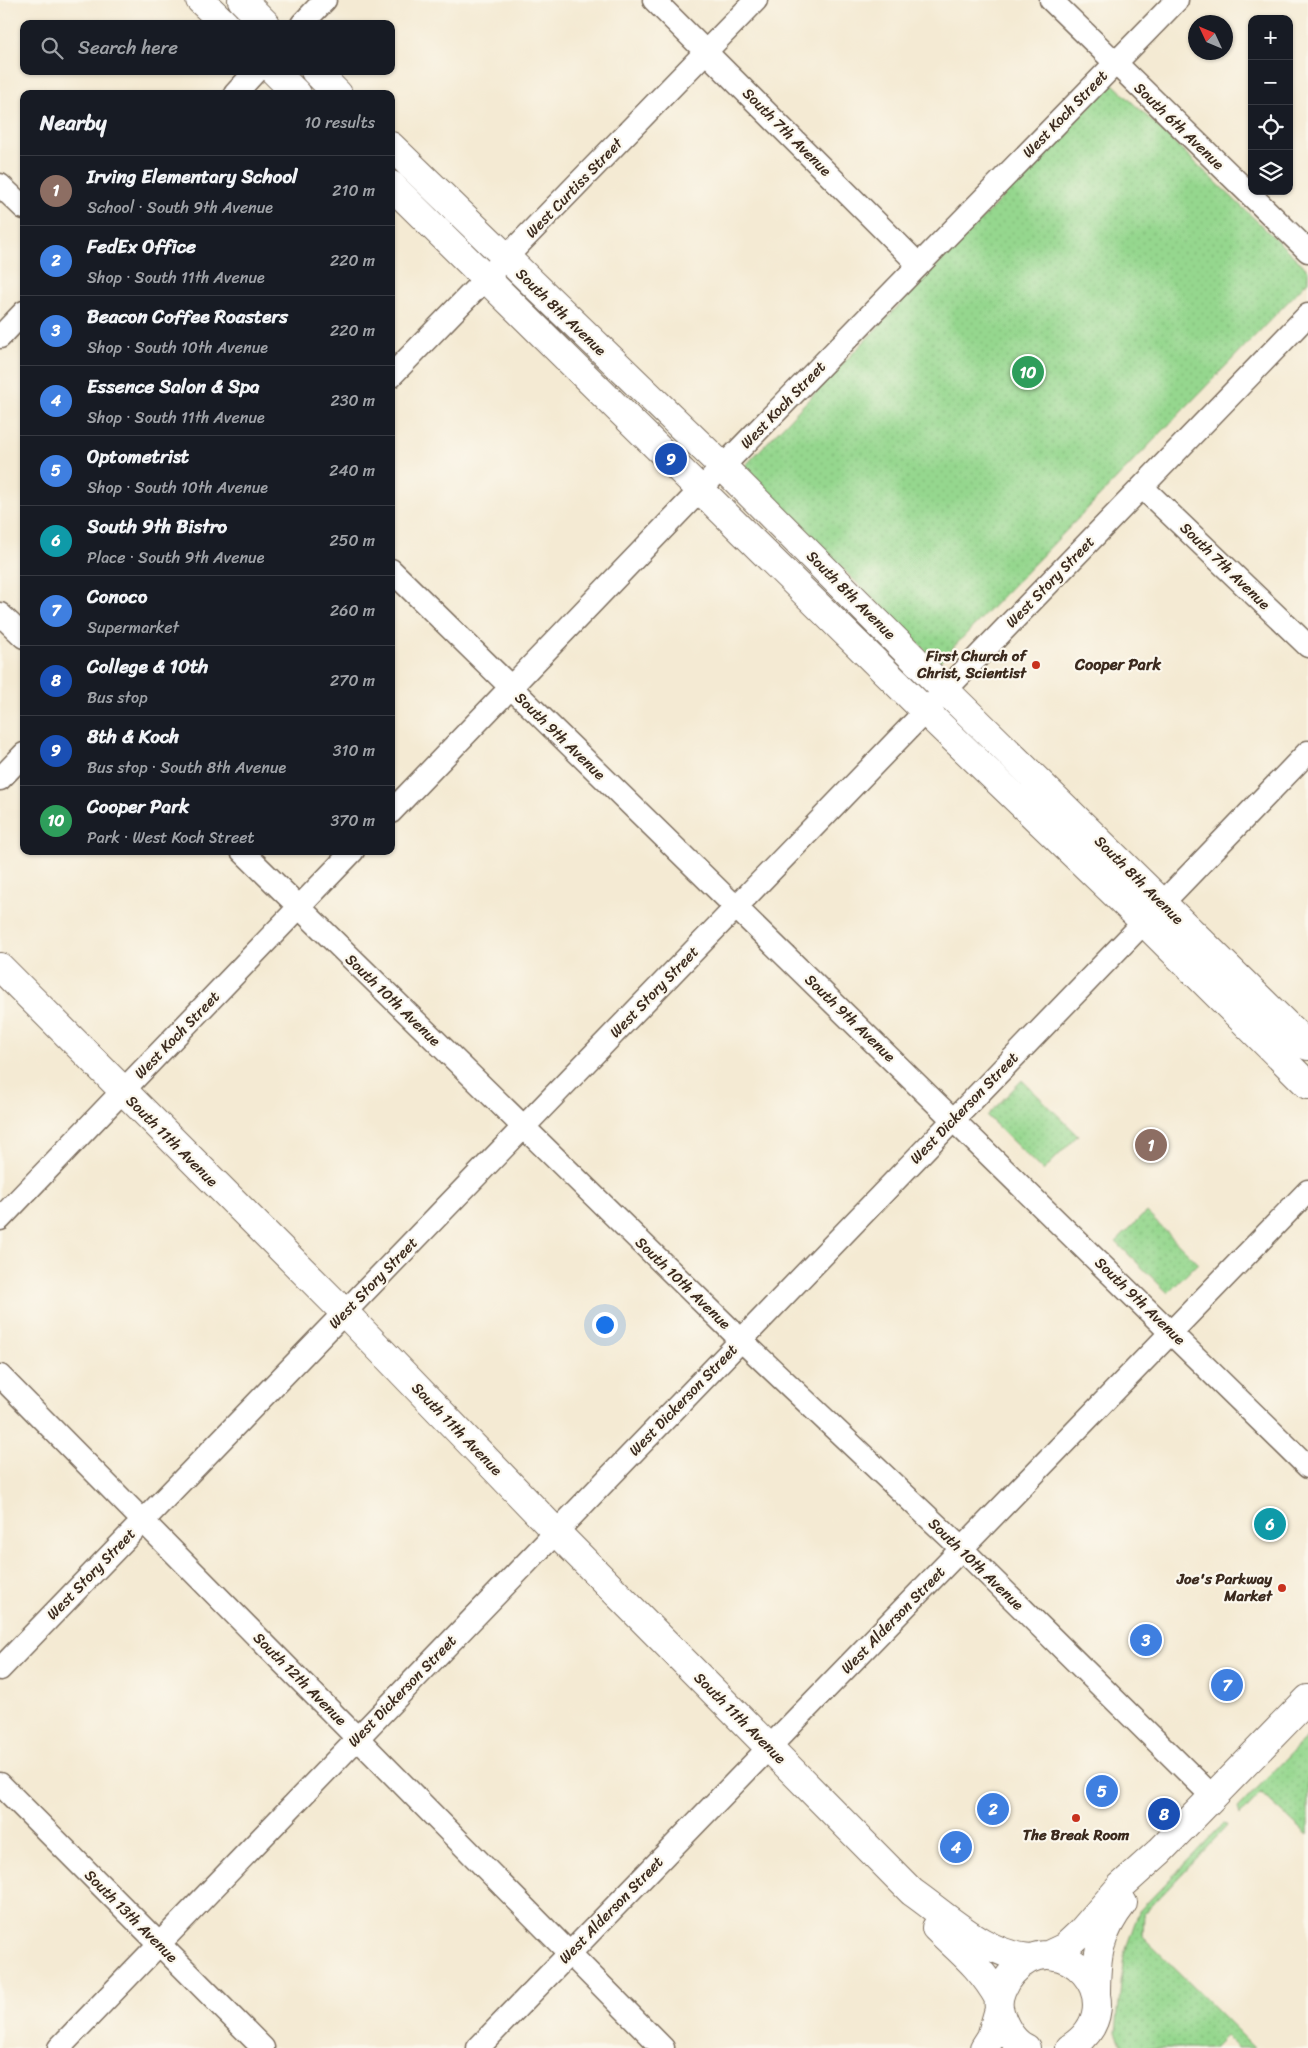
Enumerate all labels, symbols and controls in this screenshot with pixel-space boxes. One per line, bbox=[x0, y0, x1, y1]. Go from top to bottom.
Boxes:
north arrow bbox=[1188, 15, 1233, 60]
map controls bbox=[1248, 15, 1293, 195]
button: + bbox=[1248, 15, 1293, 60]
search box bbox=[20, 20, 395, 75]
text: Search here bbox=[78, 31, 178, 64]
icon: search bbox=[38, 34, 66, 62]
button: − bbox=[1248, 60, 1293, 105]
street label: West Koch Street bbox=[1016, 64, 1114, 164]
street label: South 6th Avenue bbox=[1128, 76, 1230, 176]
street label: South 7th Avenue bbox=[736, 81, 838, 183]
text: Nearby bbox=[40, 104, 106, 142]
button: locate bbox=[1248, 105, 1293, 150]
text: 10 results bbox=[304, 108, 375, 137]
street label: West Curtiss Street bbox=[519, 131, 630, 244]
button: layers bbox=[1248, 150, 1293, 195]
text: Irving Elementary School bbox=[87, 160, 297, 193]
text: 1 bbox=[53, 176, 59, 205]
text: 210 m bbox=[332, 176, 375, 205]
text: School · South 9th Avenue bbox=[87, 193, 273, 222]
text: FedEx Office bbox=[87, 230, 196, 263]
text: 2 bbox=[51, 246, 61, 275]
text: 220 m bbox=[330, 246, 375, 275]
street label: South 8th Avenue bbox=[509, 262, 613, 362]
text: Shop · South 11th Avenue bbox=[87, 263, 265, 292]
text: Beacon Coffee Roasters bbox=[87, 300, 288, 333]
text: 3 bbox=[52, 316, 60, 345]
text: 220 m bbox=[330, 316, 375, 345]
text: Shop · South 10th Avenue bbox=[87, 333, 268, 362]
pin: 10 bbox=[1012, 353, 1044, 391]
street label: West Koch Street bbox=[734, 355, 832, 455]
text: Essence Salon & Spa bbox=[87, 370, 260, 403]
text: 4 bbox=[51, 386, 61, 415]
text: 230 m bbox=[330, 386, 375, 415]
text: Shop · South 11th Avenue bbox=[87, 403, 265, 432]
text: Optometrist bbox=[87, 440, 189, 473]
pin: 9 bbox=[655, 440, 687, 478]
text: 5 bbox=[51, 456, 61, 485]
text: 240 m bbox=[329, 456, 375, 485]
text: Shop · South 10th Avenue bbox=[87, 473, 268, 502]
text: South 9th Bistro bbox=[87, 510, 227, 543]
street label: South 7th Avenue bbox=[1174, 516, 1276, 616]
text: 6 bbox=[51, 526, 61, 555]
text: 250 m bbox=[329, 526, 375, 555]
street label: West Story Street bbox=[999, 530, 1101, 634]
text: Place · South 9th Avenue bbox=[87, 543, 264, 572]
street label: South 8th Avenue bbox=[800, 544, 902, 646]
text: Conoco bbox=[87, 580, 147, 613]
text: 7 bbox=[51, 596, 61, 625]
text: 260 m bbox=[330, 596, 375, 625]
text: Supermarket bbox=[87, 613, 179, 642]
place label: First Church of Christ, Scientist bbox=[916, 643, 1028, 686]
text: College & 10th bbox=[87, 650, 208, 683]
district label: Cooper Park bbox=[1074, 650, 1161, 679]
marker: First Church of Christ, Scientist bbox=[1030, 659, 1042, 671]
text: 8 bbox=[51, 666, 61, 695]
text: 270 m bbox=[330, 666, 375, 695]
text: Bus stop bbox=[87, 683, 148, 712]
street label: South 9th Avenue bbox=[508, 686, 612, 786]
text: 8th & Koch bbox=[87, 720, 179, 753]
text: 9 bbox=[51, 736, 61, 765]
text: 310 m bbox=[333, 736, 375, 765]
text: Bus stop · South 8th Avenue bbox=[87, 753, 286, 782]
text: Cooper Park bbox=[87, 790, 189, 823]
text: 10 bbox=[48, 806, 64, 835]
text: 370 m bbox=[331, 806, 375, 835]
text: Park · West Koch Street bbox=[87, 823, 254, 852]
street label: South 8th Avenue bbox=[1088, 829, 1190, 931]
street label: West Story Street bbox=[603, 940, 705, 1044]
street label: South 10th Avenue bbox=[339, 947, 447, 1053]
street label: South 9th Avenue bbox=[798, 968, 902, 1068]
street label: West Koch Street bbox=[128, 985, 226, 1085]
street label: West Dickerson Street bbox=[903, 1045, 1025, 1170]
street label: South 11th Avenue bbox=[120, 1089, 224, 1193]
pin: 1 bbox=[1135, 1126, 1167, 1164]
street label: South 10th Avenue bbox=[629, 1230, 737, 1336]
street label: West Story Street bbox=[322, 1231, 424, 1335]
street label: South 9th Avenue bbox=[1088, 1251, 1192, 1351]
your location bbox=[592, 1312, 618, 1338]
street label: West Dickerson Street bbox=[622, 1337, 744, 1462]
street label: South 11th Avenue bbox=[405, 1376, 509, 1482]
pin: 6 bbox=[1254, 1505, 1286, 1543]
street label: South 10th Avenue bbox=[922, 1511, 1030, 1617]
street label: West Story Street bbox=[40, 1522, 142, 1626]
street label: West Alderson Street bbox=[834, 1560, 952, 1680]
place label: Joe's Parkway Market bbox=[1176, 1566, 1273, 1609]
marker: Joe's Parkway Market bbox=[1276, 1582, 1288, 1594]
pin: 3 bbox=[1130, 1621, 1162, 1659]
street label: South 12th Avenue bbox=[247, 1626, 353, 1732]
street label: West Dickerson Street bbox=[341, 1628, 463, 1753]
street label: South 11th Avenue bbox=[688, 1666, 792, 1770]
pin: 7 bbox=[1211, 1666, 1243, 1704]
pin: 5 bbox=[1086, 1772, 1118, 1810]
pin: 2 bbox=[977, 1790, 1009, 1828]
pin: 8 bbox=[1148, 1795, 1180, 1833]
marker: The Break Room bbox=[1070, 1812, 1082, 1824]
place label: The Break Room bbox=[1023, 1822, 1130, 1848]
pin: 4 bbox=[940, 1828, 972, 1866]
street label: West Alderson Street bbox=[552, 1850, 670, 1970]
street label: South 13th Avenue bbox=[78, 1863, 184, 1969]

